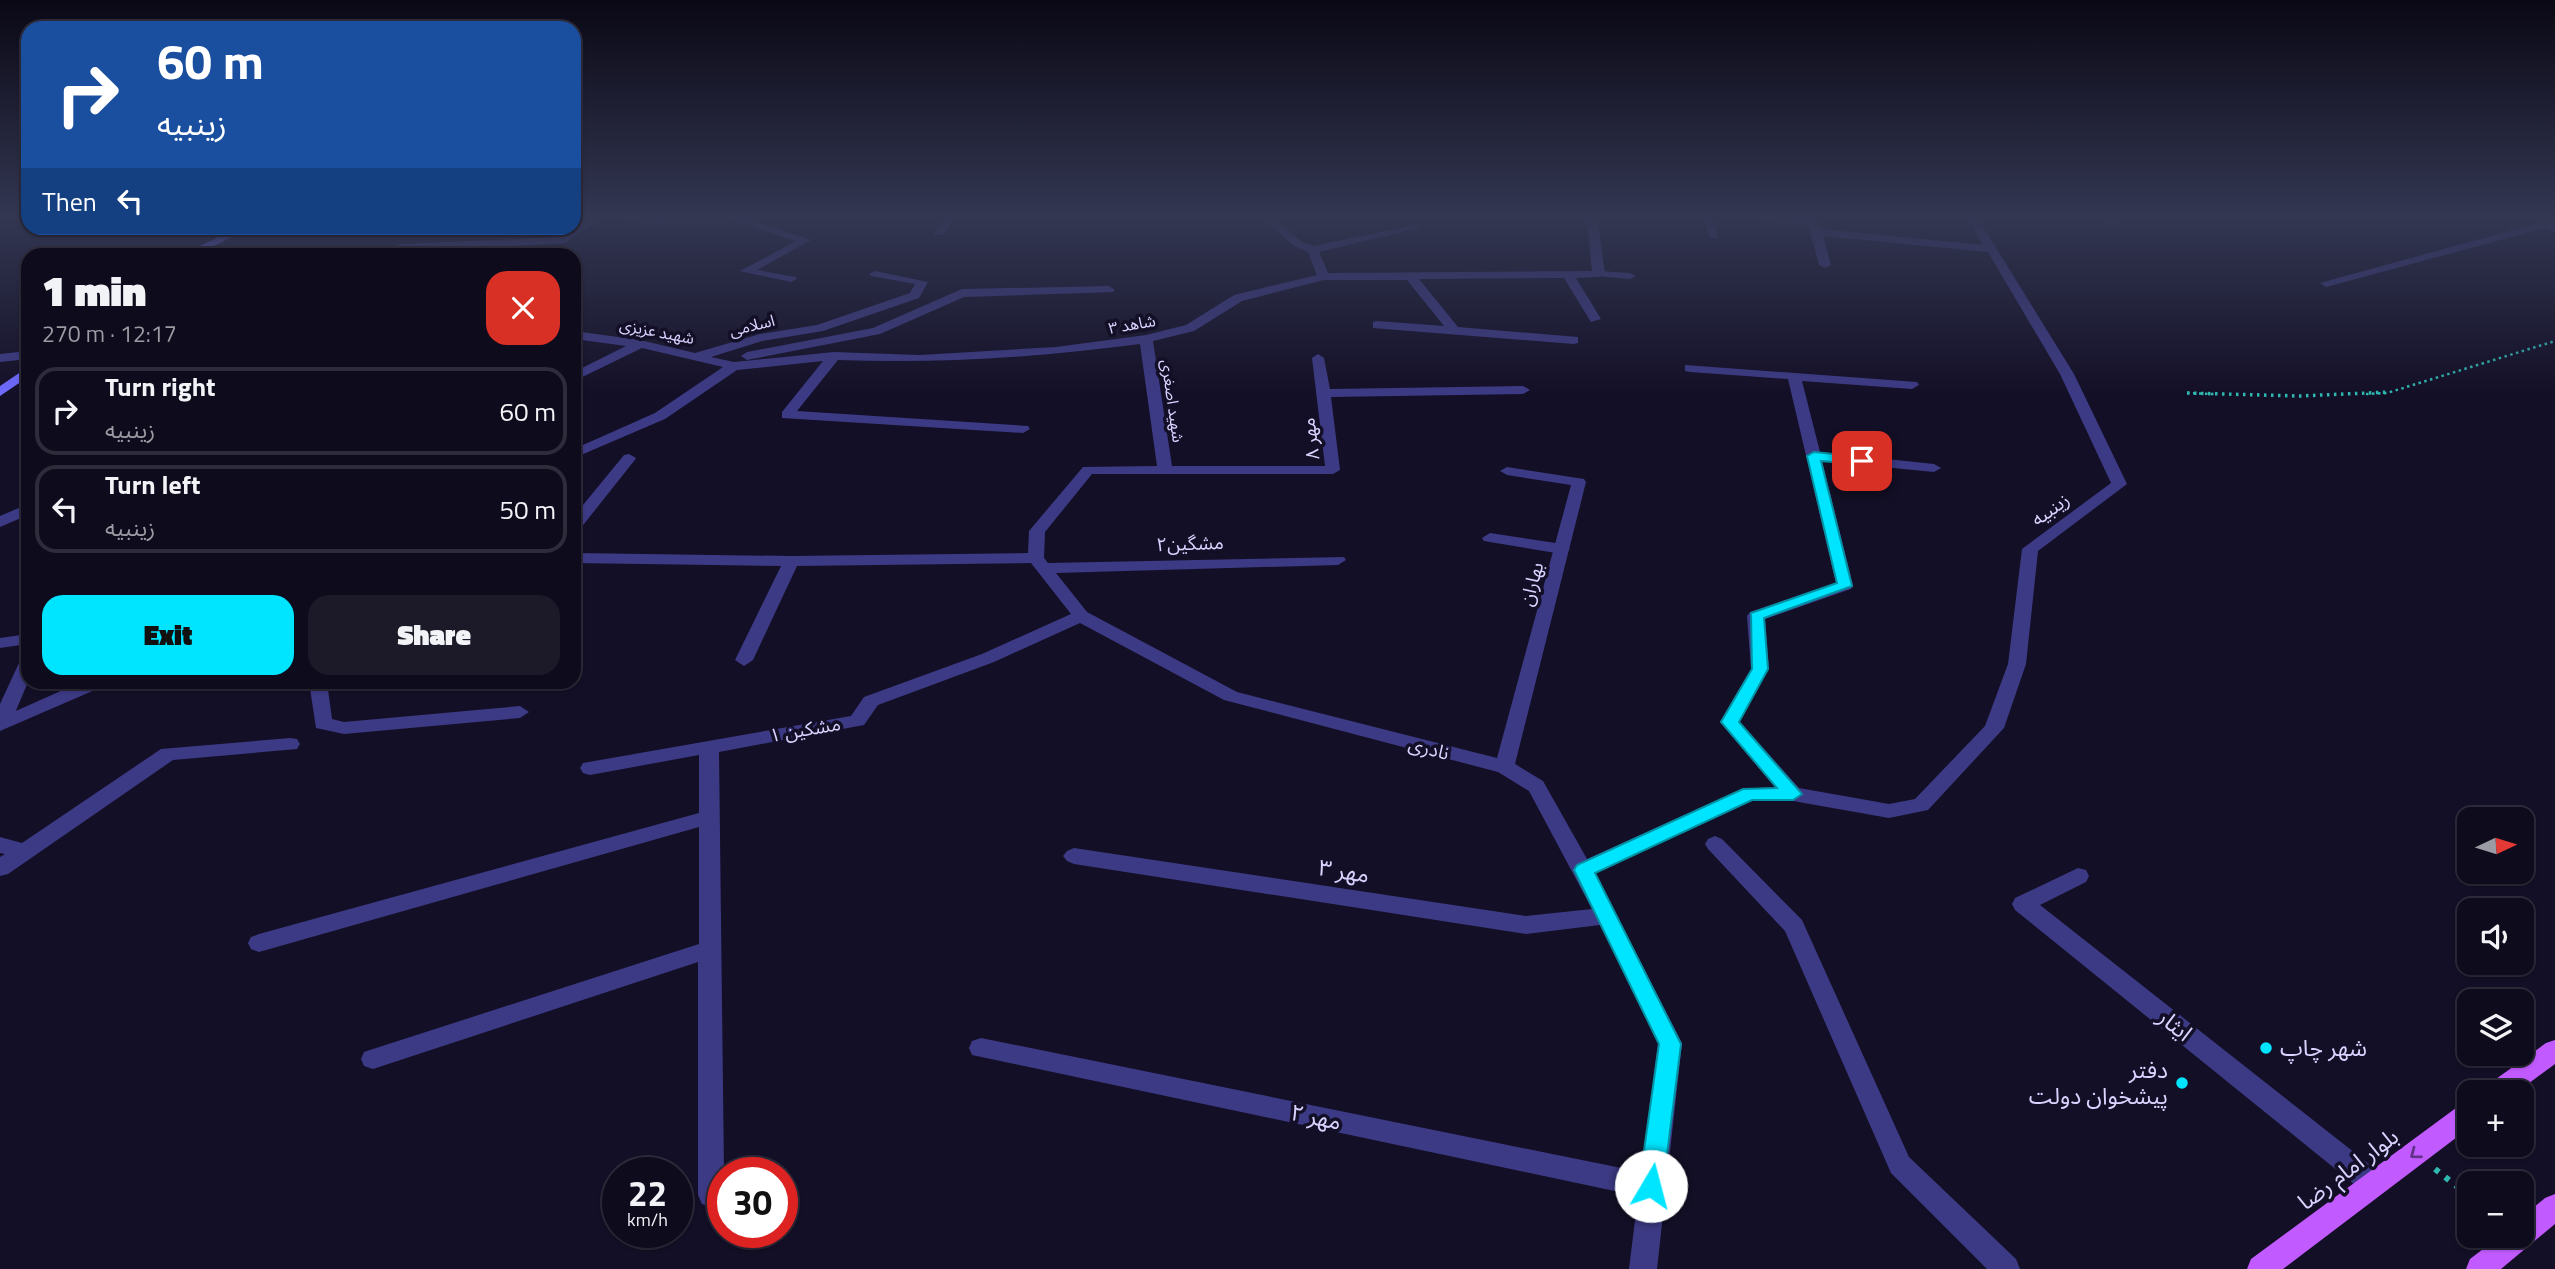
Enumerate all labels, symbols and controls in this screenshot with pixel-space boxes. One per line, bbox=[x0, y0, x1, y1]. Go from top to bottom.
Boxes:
text: 60 m bbox=[157, 23, 264, 98]
icon: right bbox=[42, 49, 133, 140]
text: زینبیه bbox=[157, 99, 227, 147]
text: Then bbox=[42, 182, 97, 221]
icon: left bbox=[111, 182, 149, 220]
text: 1 min bbox=[42, 258, 146, 322]
button: close bbox=[486, 271, 560, 345]
street label: اسلامی bbox=[727, 308, 777, 342]
street label: شاهد ۳ bbox=[1106, 308, 1158, 340]
street label: شهید عزیزی bbox=[617, 312, 697, 350]
text: 270 m · 12:17 bbox=[42, 316, 177, 351]
street label: شهید اصغری bbox=[1155, 358, 1191, 444]
text: Turn right bbox=[105, 367, 216, 406]
icon: right bbox=[46, 392, 84, 430]
text: 60 m bbox=[499, 392, 556, 431]
text: زینبیه bbox=[105, 412, 155, 447]
street label: مهر ۸ bbox=[1293, 416, 1326, 462]
pin bbox=[1832, 431, 1892, 491]
icon: arrive bbox=[1843, 442, 1881, 480]
text: Turn left bbox=[105, 465, 200, 504]
street label: زینبیه bbox=[2024, 485, 2075, 533]
icon: left bbox=[46, 490, 84, 528]
text: 50 m bbox=[499, 490, 556, 529]
text: زینبیه bbox=[105, 510, 155, 545]
street label: مشگین۲ bbox=[1156, 527, 1224, 558]
street label: بهاران bbox=[1511, 559, 1550, 609]
button: Exit bbox=[42, 595, 294, 675]
button: Share bbox=[308, 595, 560, 675]
street label: مشکین ۱ bbox=[767, 708, 843, 749]
street label: نادری bbox=[1406, 728, 1453, 767]
north arrow bbox=[2457, 807, 2534, 884]
map controls bbox=[2457, 807, 2534, 1248]
street label: مهر ۳ bbox=[1316, 849, 1372, 892]
button: sound bbox=[2457, 898, 2534, 975]
button: layers bbox=[2457, 989, 2534, 1066]
street label: ایثار bbox=[2150, 999, 2200, 1050]
place label: شهر چاپ bbox=[2280, 1030, 2367, 1065]
marker: شهر چاپ bbox=[2258, 1040, 2274, 1056]
place label: دفتر پیشخوان دولت bbox=[2029, 1052, 2168, 1113]
marker: دفتر پیشخوان دولت bbox=[2174, 1075, 2190, 1091]
button: + bbox=[2457, 1080, 2534, 1157]
street label: مهر ۲ bbox=[1287, 1094, 1345, 1139]
street label: بلوار امام رضا bbox=[2290, 1119, 2406, 1219]
one-way arrow bbox=[2410, 1146, 2422, 1158]
position arrow bbox=[1614, 1149, 1688, 1223]
speed limit sign: 30 bbox=[707, 1157, 798, 1248]
text: 22 bbox=[628, 1166, 667, 1220]
button: − bbox=[2457, 1171, 2534, 1248]
text: km/h bbox=[627, 1206, 668, 1233]

